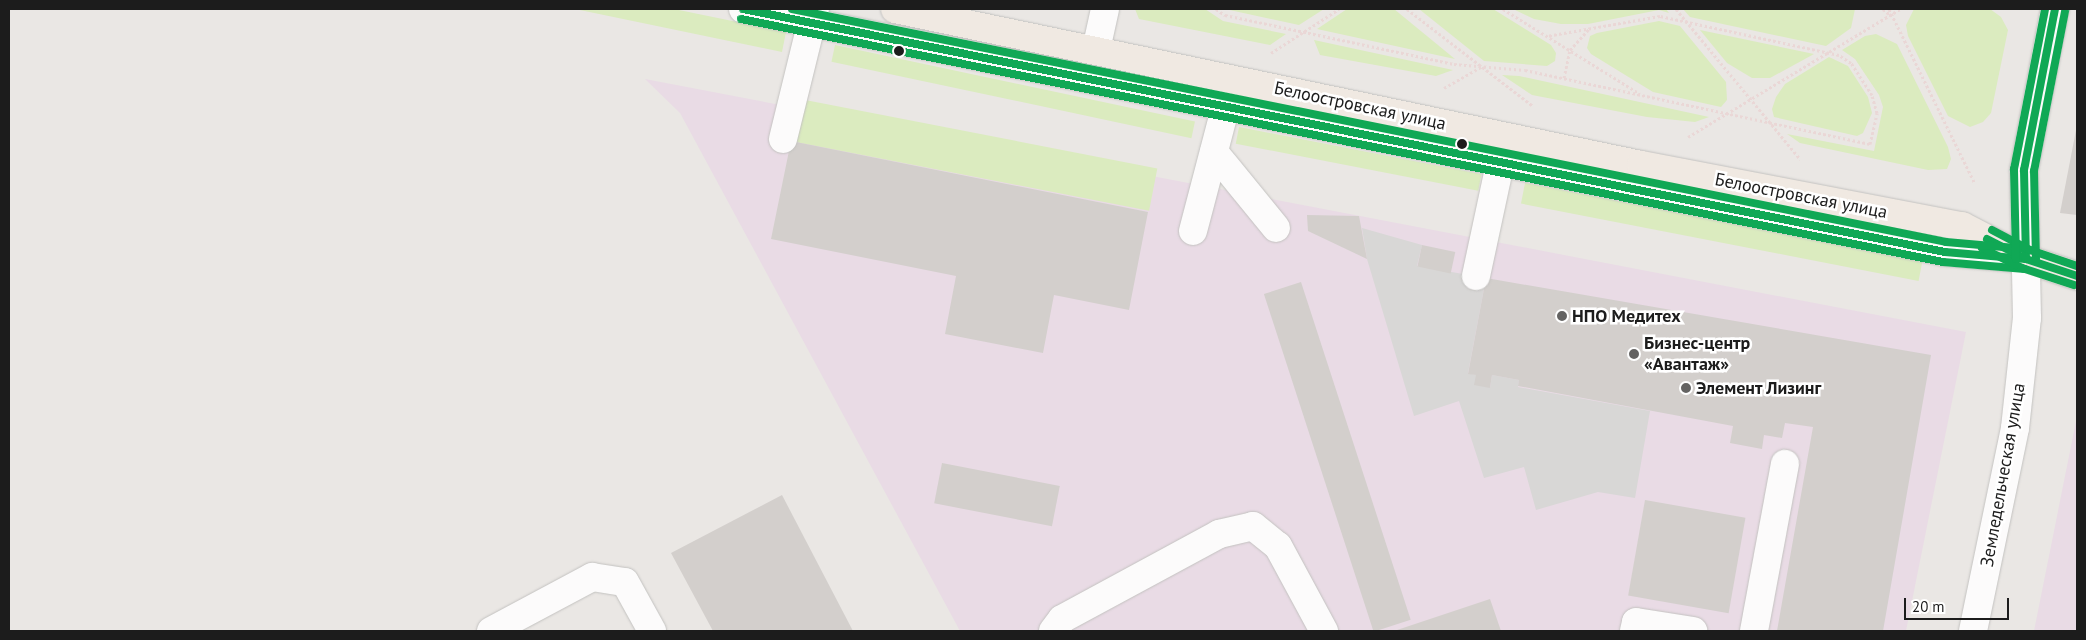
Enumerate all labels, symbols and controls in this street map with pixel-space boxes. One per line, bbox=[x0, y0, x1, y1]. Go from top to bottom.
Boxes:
unlabelled marker bbox=[894, 46, 904, 56]
street label: Белоостровская улица bbox=[1272, 77, 1448, 135]
unlabelled marker bbox=[1457, 139, 1467, 149]
street label: Белоостровская улица bbox=[1713, 169, 1889, 223]
place label: НПО Медитех bbox=[1572, 305, 1681, 327]
marker: НПО Медитех bbox=[1556, 310, 1568, 322]
place label: Бизнес-центр «Авантаж» bbox=[1644, 333, 1750, 376]
marker: Бизнес-центр «Авантаж» bbox=[1628, 348, 1640, 360]
place label: Элемент Лизинг bbox=[1696, 377, 1822, 399]
street label: Земледельческая улица bbox=[1976, 381, 2030, 569]
marker: Элемент Лизинг bbox=[1680, 382, 1692, 394]
scale bar bbox=[1906, 588, 2011, 620]
text: 20 m bbox=[1912, 597, 1945, 616]

